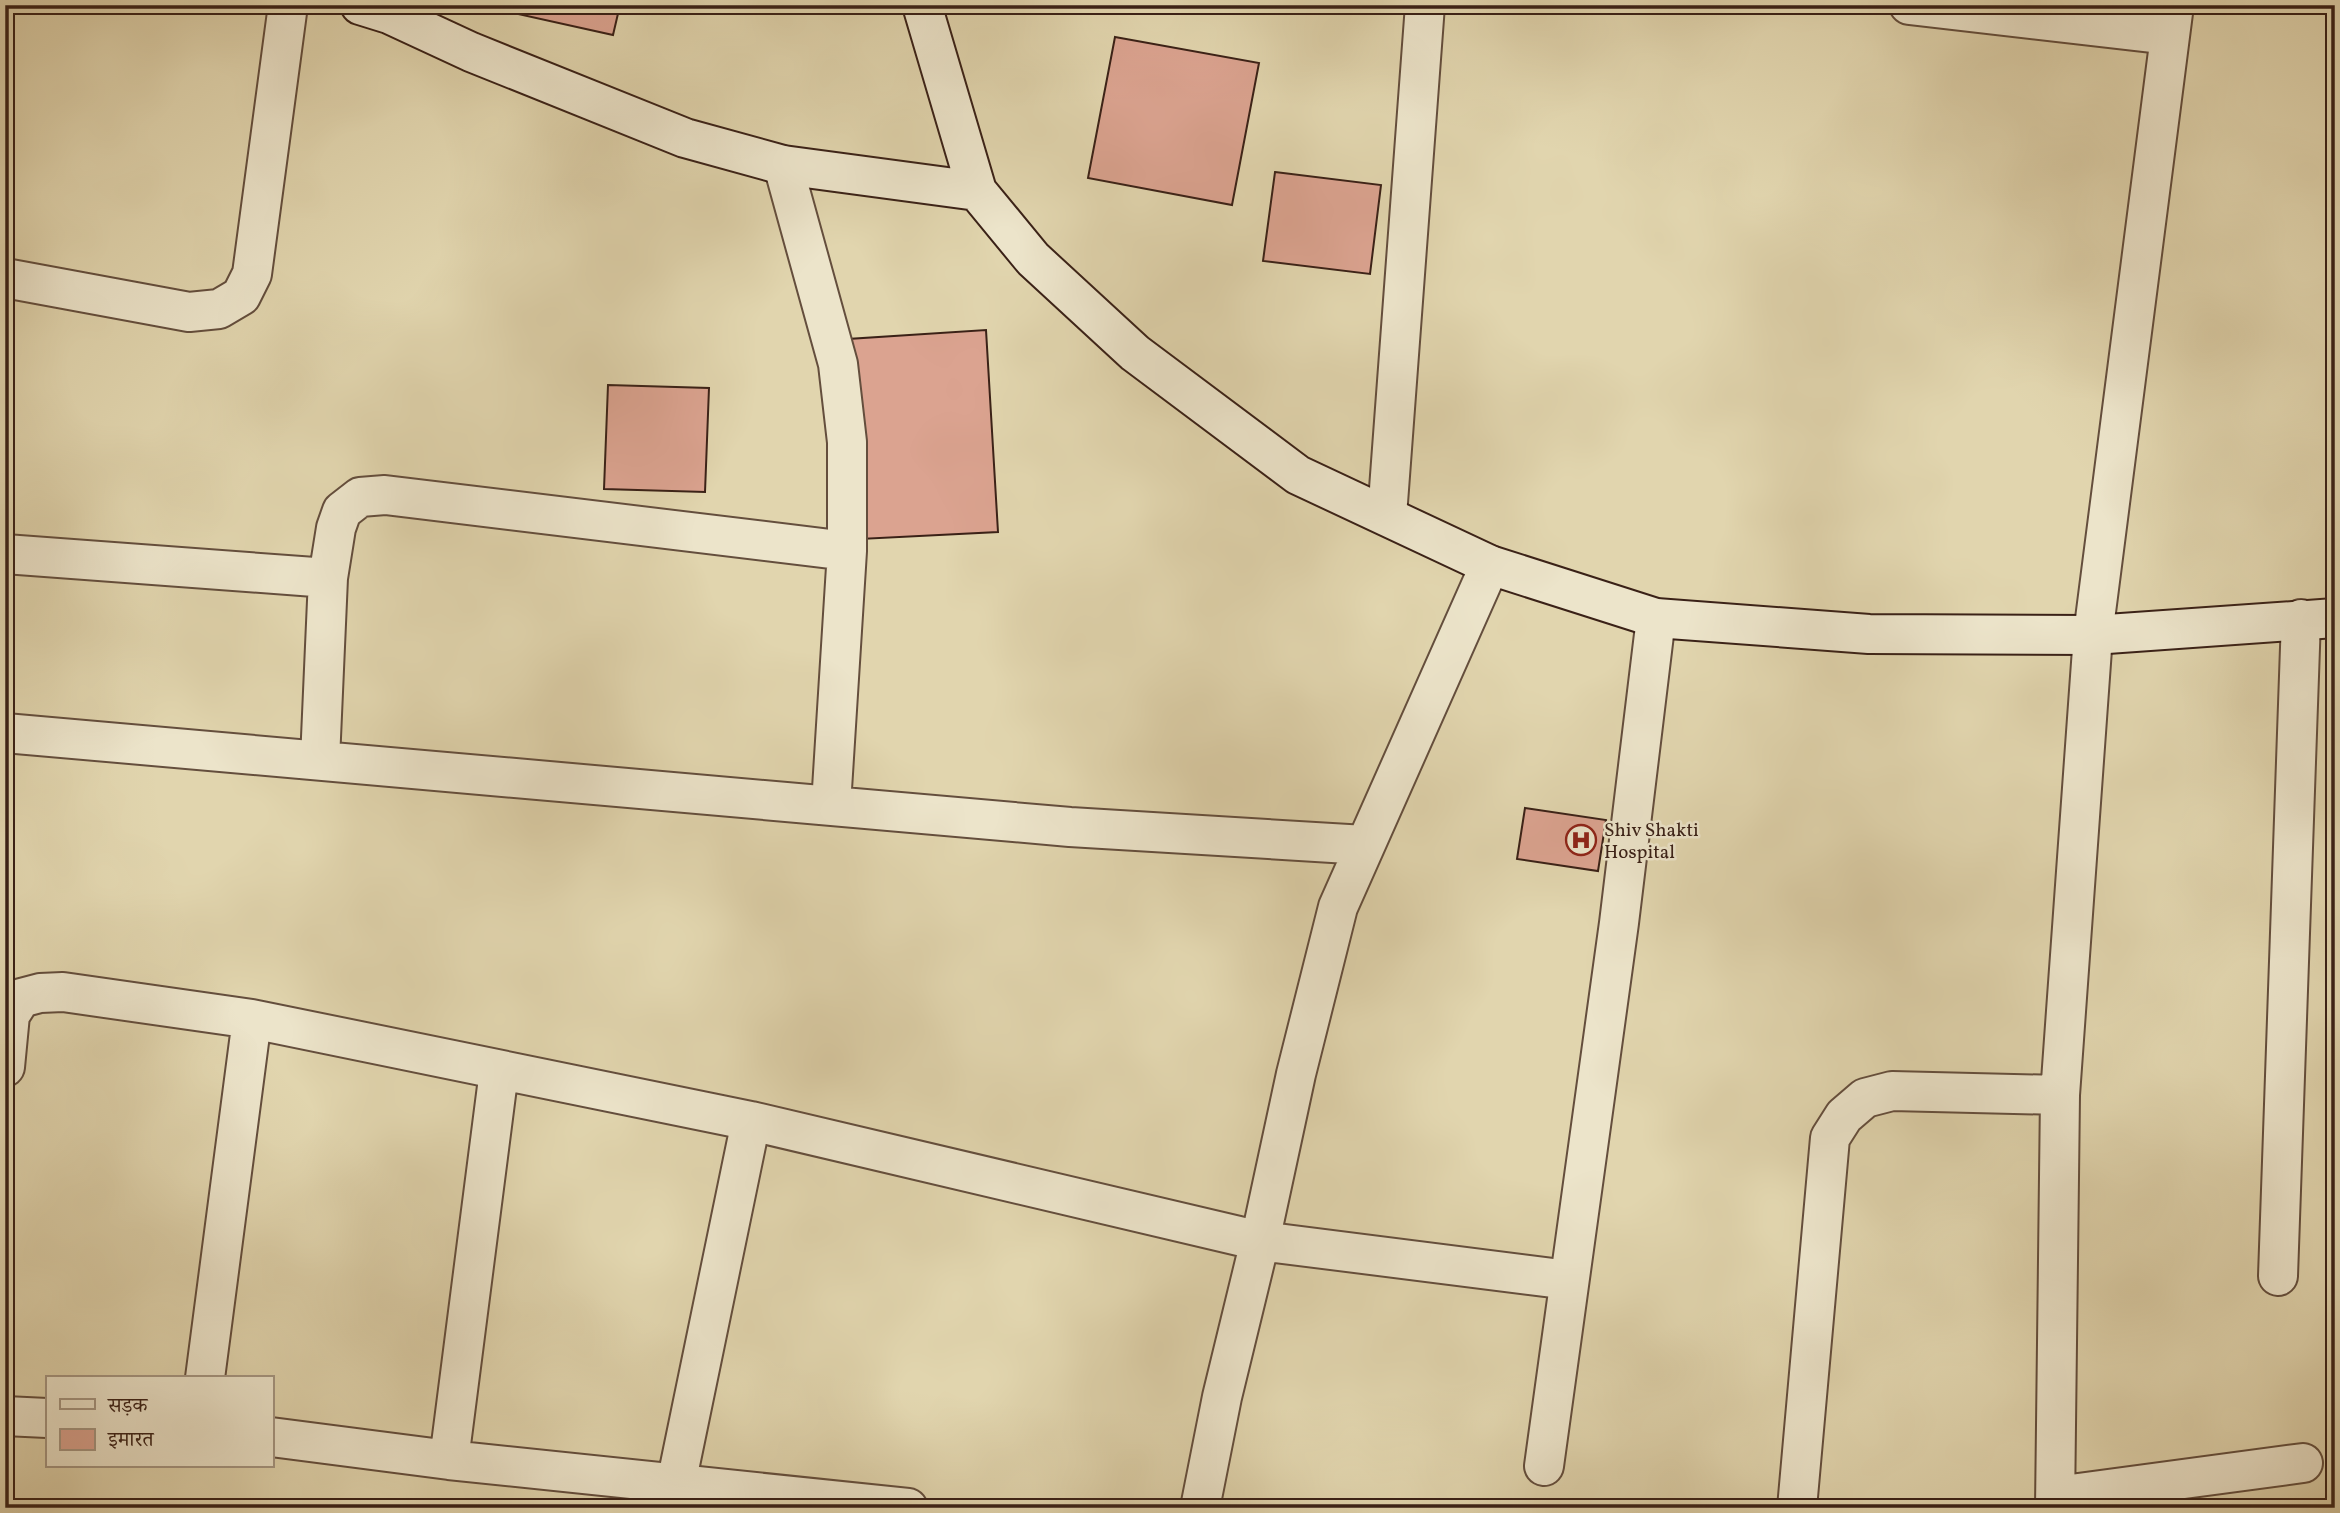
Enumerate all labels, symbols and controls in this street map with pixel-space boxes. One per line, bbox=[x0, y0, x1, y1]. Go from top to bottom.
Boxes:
place label: Shiv Shakti Hospital bbox=[1604, 818, 1699, 866]
hospital icon: Shiv Shakti Hospital bbox=[1564, 823, 1598, 857]
legend bbox=[46, 1376, 273, 1468]
text: सड़क bbox=[107, 1392, 148, 1421]
text: इमारत bbox=[107, 1426, 155, 1455]

